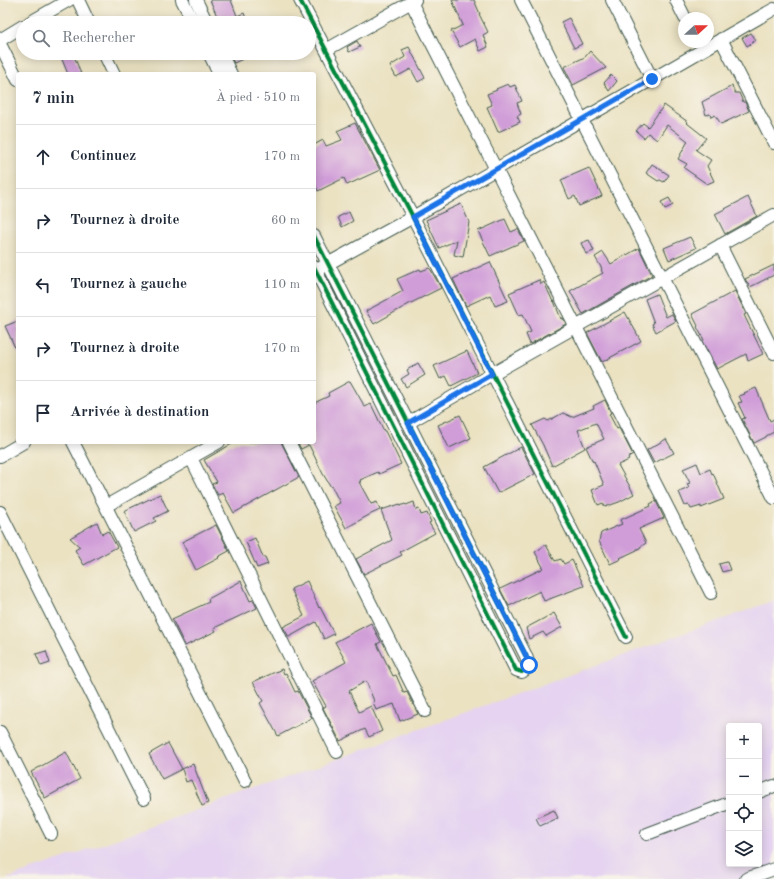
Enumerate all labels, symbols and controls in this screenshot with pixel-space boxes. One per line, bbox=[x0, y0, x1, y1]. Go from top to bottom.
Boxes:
north arrow bbox=[678, 12, 714, 48]
search box bbox=[16, 16, 316, 60]
icon: search bbox=[30, 27, 52, 49]
text: Rechercher bbox=[62, 31, 135, 46]
route end bbox=[643, 70, 661, 88]
text: 7 min bbox=[32, 90, 75, 107]
text: À pied · 510 m bbox=[216, 91, 300, 104]
icon: ahead bbox=[32, 146, 54, 168]
text: Continuez bbox=[70, 149, 136, 164]
text: 170 m bbox=[263, 150, 300, 163]
icon: right bbox=[32, 210, 54, 232]
text: Tournez à droite bbox=[70, 213, 180, 228]
text: 60 m bbox=[271, 214, 300, 227]
icon: left bbox=[32, 274, 54, 296]
text: Tournez à gauche bbox=[70, 277, 187, 292]
text: 110 m bbox=[263, 278, 300, 291]
icon: right bbox=[32, 338, 54, 360]
text: Tournez à droite bbox=[70, 341, 180, 356]
text: 170 m bbox=[263, 342, 300, 355]
icon: arrive bbox=[32, 402, 54, 424]
text: Arrivée à destination bbox=[70, 405, 209, 420]
route start bbox=[520, 656, 538, 674]
map controls bbox=[726, 723, 762, 867]
button: + bbox=[726, 723, 762, 759]
button: − bbox=[726, 759, 762, 795]
button: locate bbox=[726, 795, 762, 831]
button: layers bbox=[726, 831, 762, 867]

